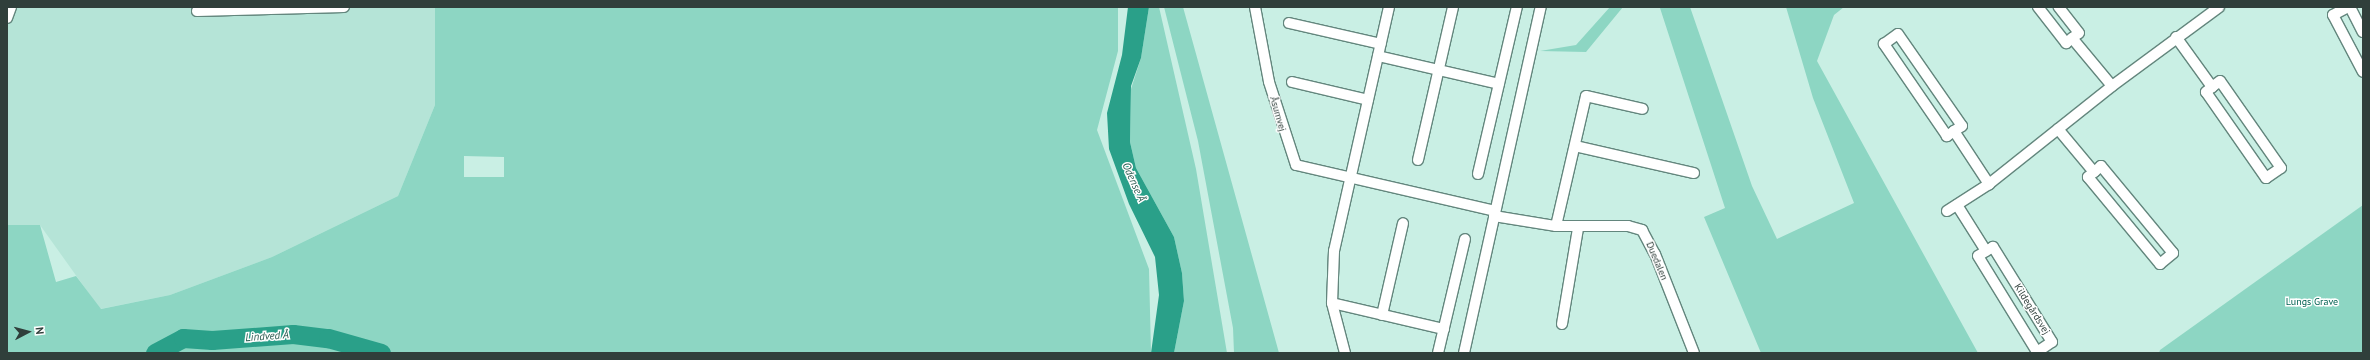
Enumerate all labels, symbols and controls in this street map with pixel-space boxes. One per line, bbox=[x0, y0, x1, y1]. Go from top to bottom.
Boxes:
street label: Åsumvej bbox=[1267, 95, 1289, 133]
water label: Odense Å bbox=[1119, 160, 1149, 204]
street label: Duedalen bbox=[1644, 240, 1670, 282]
street label: Kildegårdsvej bbox=[2012, 281, 2052, 337]
park label: Lungs Grave bbox=[2286, 296, 2338, 308]
north arrow bbox=[8, 312, 48, 352]
text: N bbox=[33, 326, 47, 335]
water label: Lindved Å bbox=[245, 328, 289, 344]

